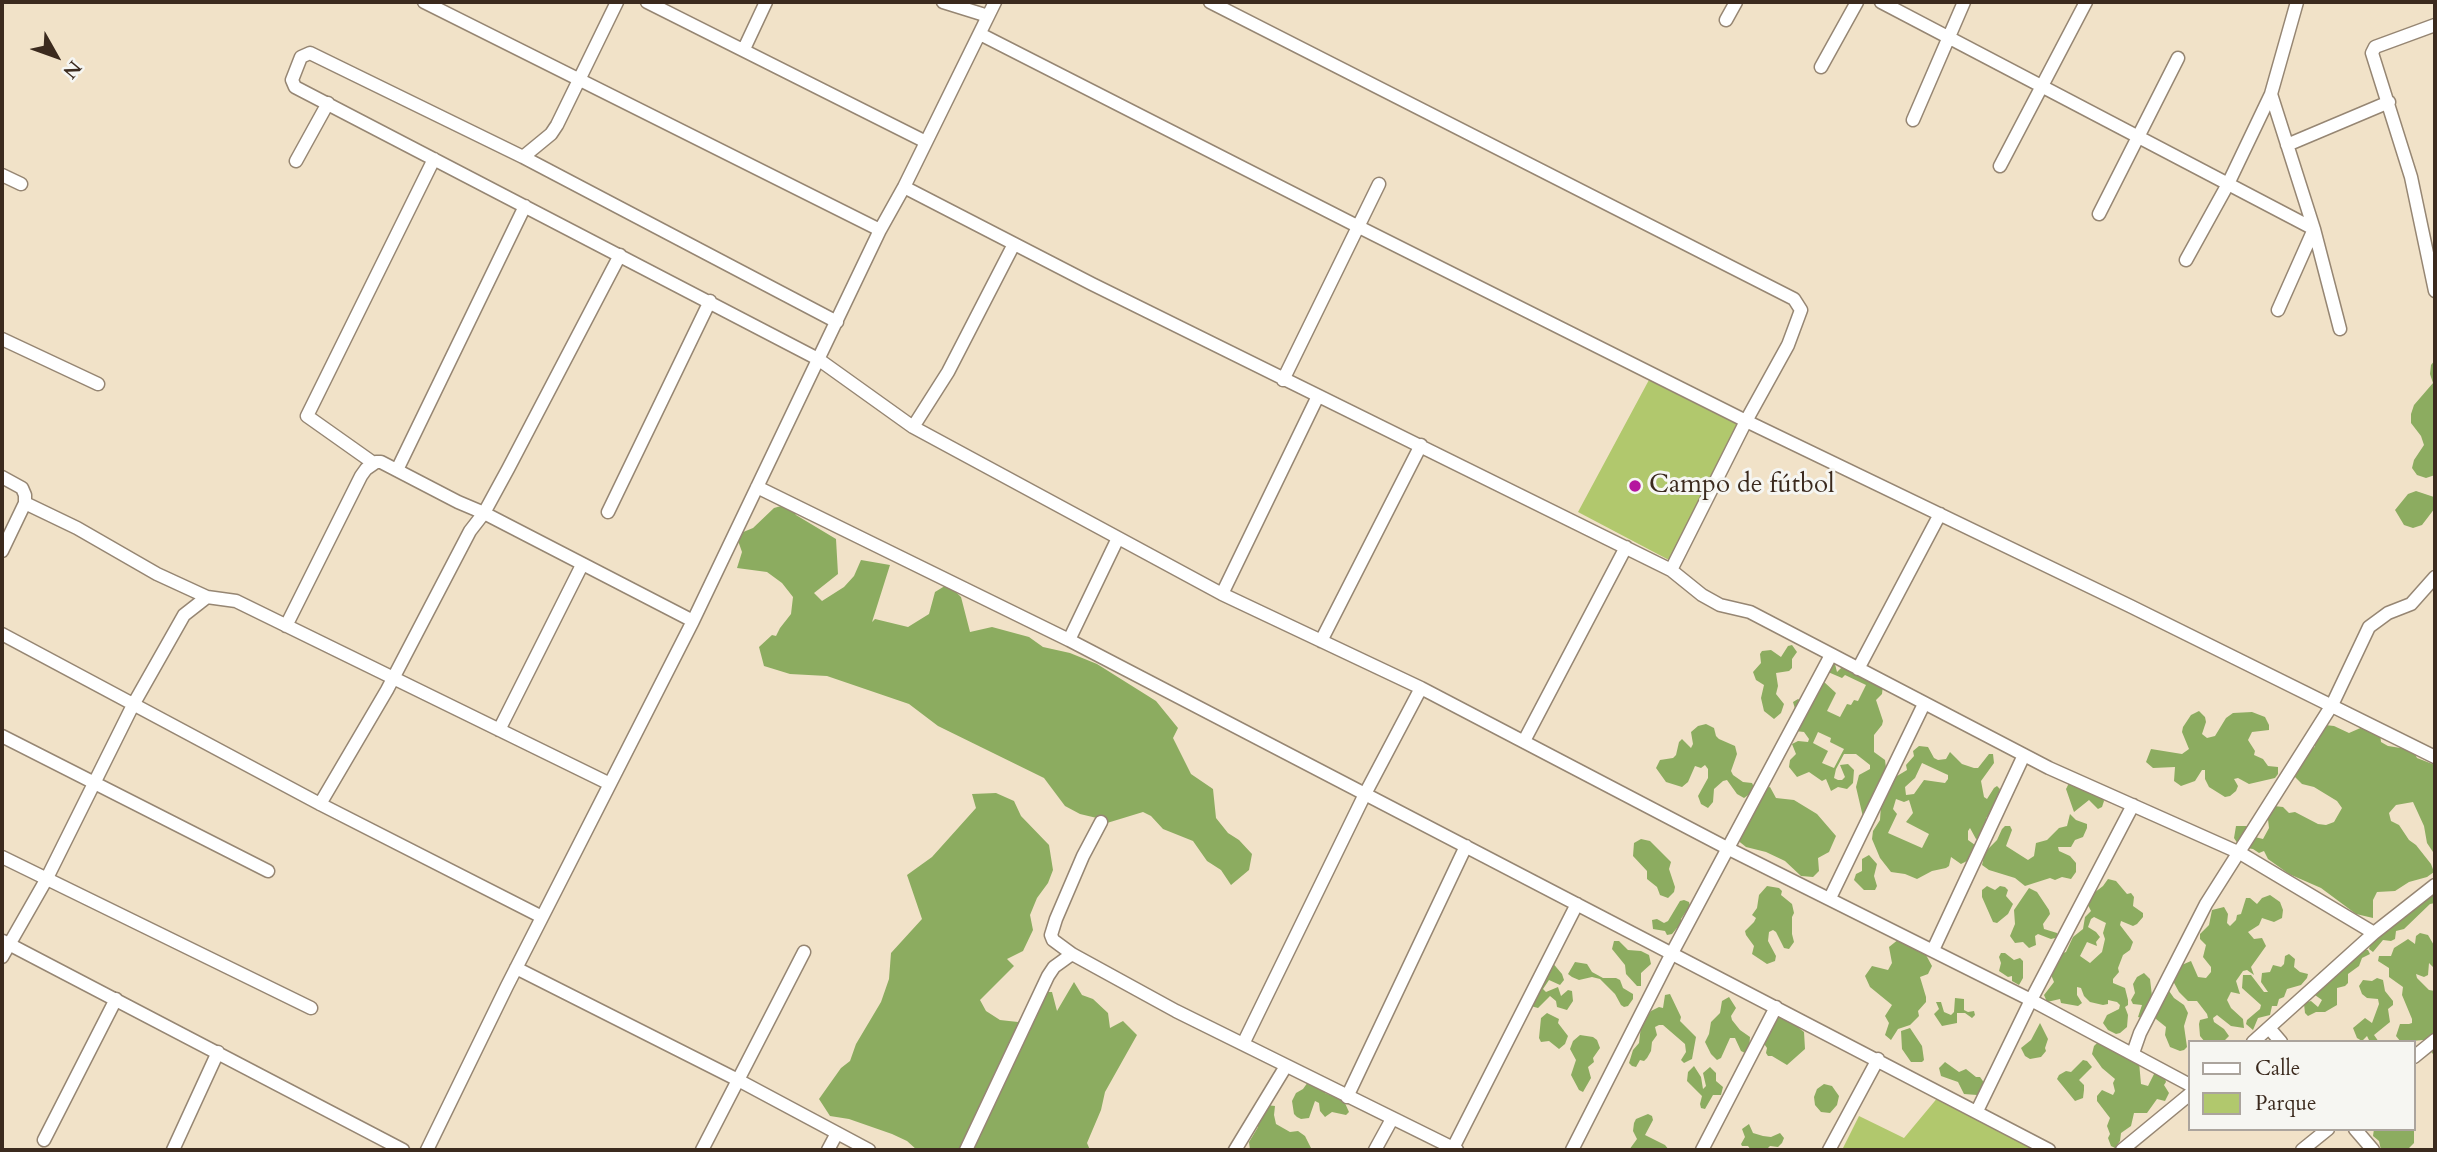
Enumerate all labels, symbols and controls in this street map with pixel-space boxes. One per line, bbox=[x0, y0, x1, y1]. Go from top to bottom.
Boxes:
north arrow bbox=[21, 21, 91, 91]
text: N bbox=[57, 55, 87, 84]
place label: Campo de fútbol bbox=[1649, 470, 1835, 502]
marker: Campo de fútbol bbox=[1627, 478, 1643, 494]
legend bbox=[2188, 1040, 2416, 1131]
text: Calle bbox=[2255, 1054, 2300, 1083]
text: Parque bbox=[2255, 1089, 2316, 1118]

